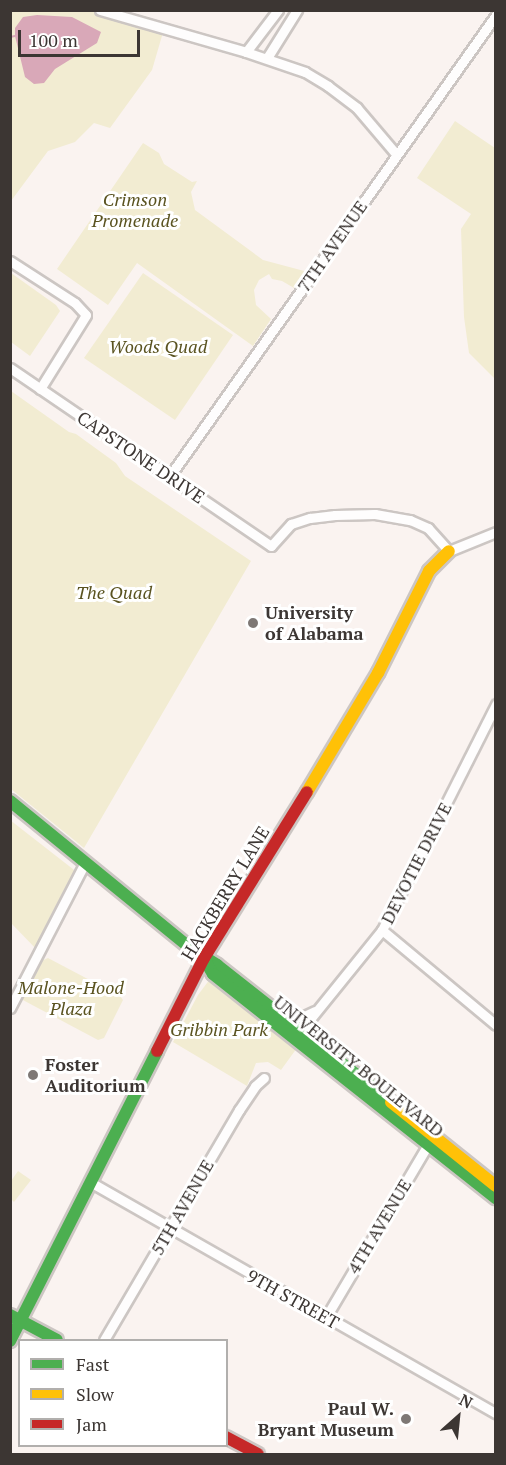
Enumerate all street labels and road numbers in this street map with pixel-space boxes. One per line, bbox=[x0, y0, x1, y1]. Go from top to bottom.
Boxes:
street label: 7TH AVENUE bbox=[292, 196, 372, 296]
street label: CAPSTONE DRIVE bbox=[73, 406, 209, 508]
street label: DEVOTIE DRIVE bbox=[376, 799, 456, 927]
street label: HACKBERRY LANE bbox=[176, 822, 274, 964]
street label: UNIVERSITY BOULEVARD bbox=[270, 991, 448, 1141]
street label: 5TH AVENUE bbox=[146, 1155, 218, 1259]
street label: 4TH AVENUE bbox=[342, 1174, 416, 1278]
street label: 9TH STREET bbox=[243, 1265, 343, 1333]

